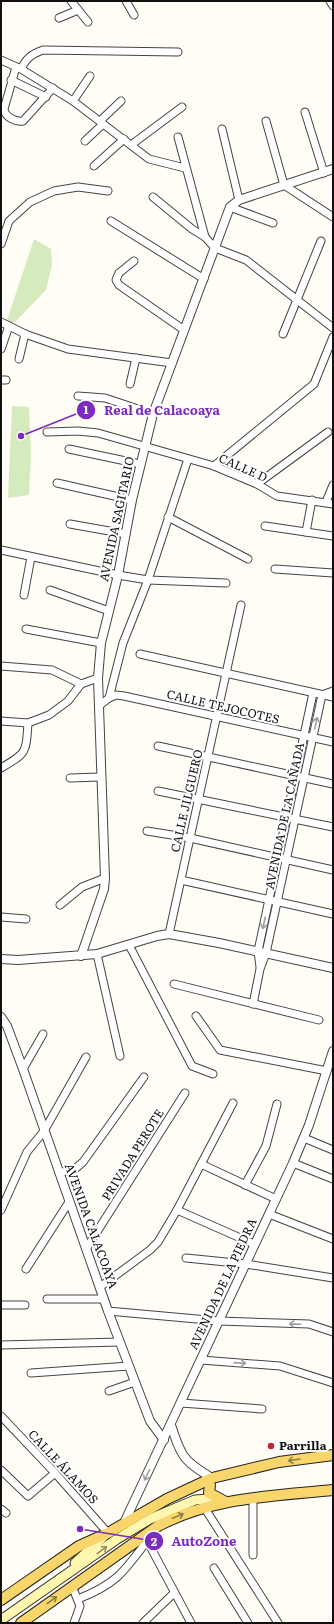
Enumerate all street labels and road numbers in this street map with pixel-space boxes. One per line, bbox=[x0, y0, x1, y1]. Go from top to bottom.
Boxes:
street label: CALLE D bbox=[216, 448, 271, 486]
street label: AVENIDA SAGITARIO bbox=[94, 455, 138, 583]
street label: CALLE TEJOCOTES bbox=[165, 684, 281, 728]
street label: AVENIDA DE LA CAÑADA bbox=[260, 741, 308, 891]
street label: CALLE JILGUERO bbox=[165, 748, 207, 854]
street label: PRIVADA PEROTE bbox=[97, 1105, 168, 1204]
street label: AVENIDA CALACOAYA bbox=[61, 1160, 123, 1291]
street label: AVENIDA DE LA PIEDRA bbox=[184, 1215, 261, 1352]
street label: CALLE ÁLAMOS bbox=[25, 1425, 103, 1507]

